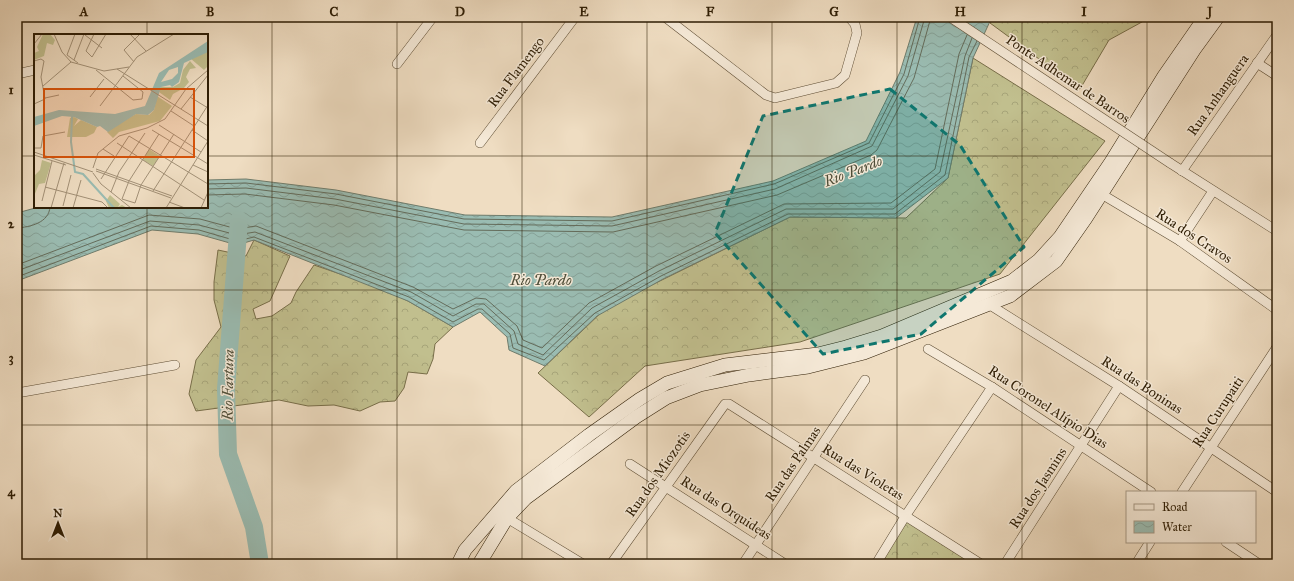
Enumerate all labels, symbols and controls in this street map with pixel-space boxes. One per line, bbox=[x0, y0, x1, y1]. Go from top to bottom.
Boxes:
text: A bbox=[79, 4, 89, 20]
text: B bbox=[206, 4, 215, 20]
text: C bbox=[330, 4, 339, 20]
text: D bbox=[455, 4, 465, 20]
text: E bbox=[579, 4, 589, 20]
text: F bbox=[706, 4, 715, 20]
text: G bbox=[829, 4, 839, 20]
text: H bbox=[954, 4, 966, 20]
text: I bbox=[1081, 4, 1087, 20]
text: J bbox=[1205, 4, 1213, 20]
street label: Ponte Adhemar de Barros bbox=[1003, 31, 1133, 127]
street label: Rua Flamengo bbox=[484, 33, 548, 111]
inset map bbox=[34, 34, 208, 208]
street label: Rua Anhanguera bbox=[1184, 51, 1252, 139]
text: 1 bbox=[8, 82, 14, 98]
water label: Rio Pardo bbox=[820, 152, 885, 191]
street label: Rua dos Cravos bbox=[1153, 205, 1235, 267]
text: 2 bbox=[8, 216, 15, 232]
water label: Rio Pardo bbox=[509, 271, 572, 289]
water label: Rio Fartura bbox=[218, 349, 238, 422]
text: 3 bbox=[8, 350, 14, 366]
street label: Rua das Boninas bbox=[1098, 352, 1186, 418]
street label: Rua Coronel Alípio Dias bbox=[985, 362, 1111, 452]
street label: Rua Curupaiti bbox=[1189, 373, 1247, 451]
street label: Rua das Palmas bbox=[762, 423, 824, 505]
street label: Rua dos Miozotis bbox=[622, 428, 694, 520]
street label: Rua das Violetas bbox=[819, 440, 907, 504]
street label: Rua dos Jasmins bbox=[1006, 444, 1071, 532]
street label: Rua das Orquideas bbox=[677, 472, 775, 545]
text: 4 bbox=[7, 484, 15, 500]
legend bbox=[1126, 491, 1256, 543]
text: Road bbox=[1162, 500, 1188, 514]
north arrow bbox=[38, 503, 78, 543]
text: N bbox=[53, 507, 63, 520]
text: Water bbox=[1162, 520, 1192, 534]

